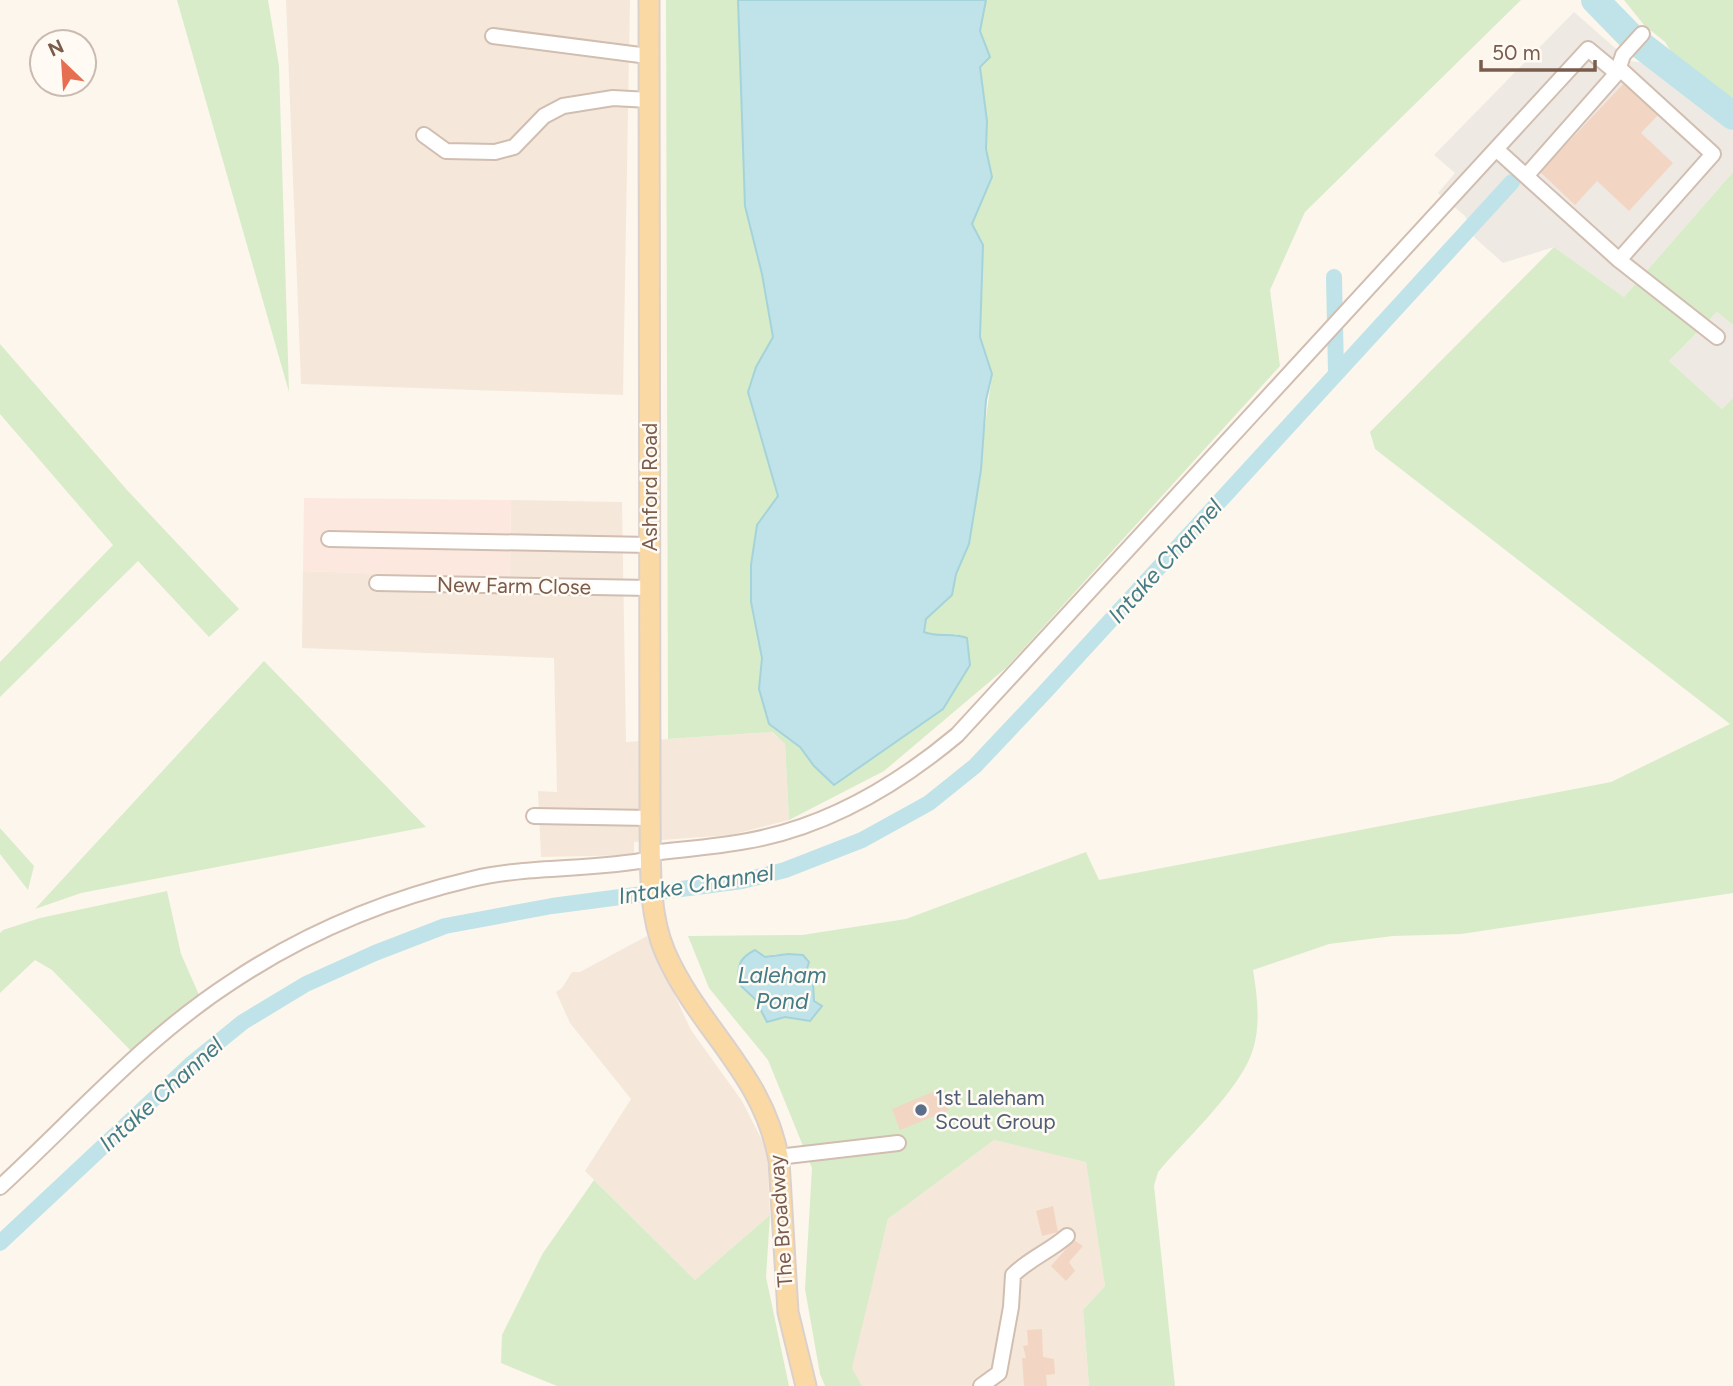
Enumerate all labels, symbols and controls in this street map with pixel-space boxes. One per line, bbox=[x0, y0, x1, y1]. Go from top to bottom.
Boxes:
north arrow bbox=[28, 28, 98, 98]
scale bar bbox=[1481, 28, 1595, 72]
text: N bbox=[45, 35, 68, 62]
text: 50 m bbox=[1492, 40, 1541, 65]
street label: Ashford Road bbox=[637, 423, 662, 551]
water label: Intake Channel bbox=[1102, 493, 1228, 629]
street label: New Farm Close bbox=[437, 572, 591, 599]
water label: Intake Channel bbox=[616, 858, 777, 910]
water label: Laleham Pond bbox=[737, 961, 827, 1015]
water label: Intake Channel bbox=[93, 1031, 229, 1157]
place label: 1st Laleham Scout Group bbox=[935, 1085, 1056, 1134]
marker: 1st Laleham Scout Group bbox=[913, 1102, 929, 1118]
street label: The Broadway bbox=[763, 1154, 798, 1288]

